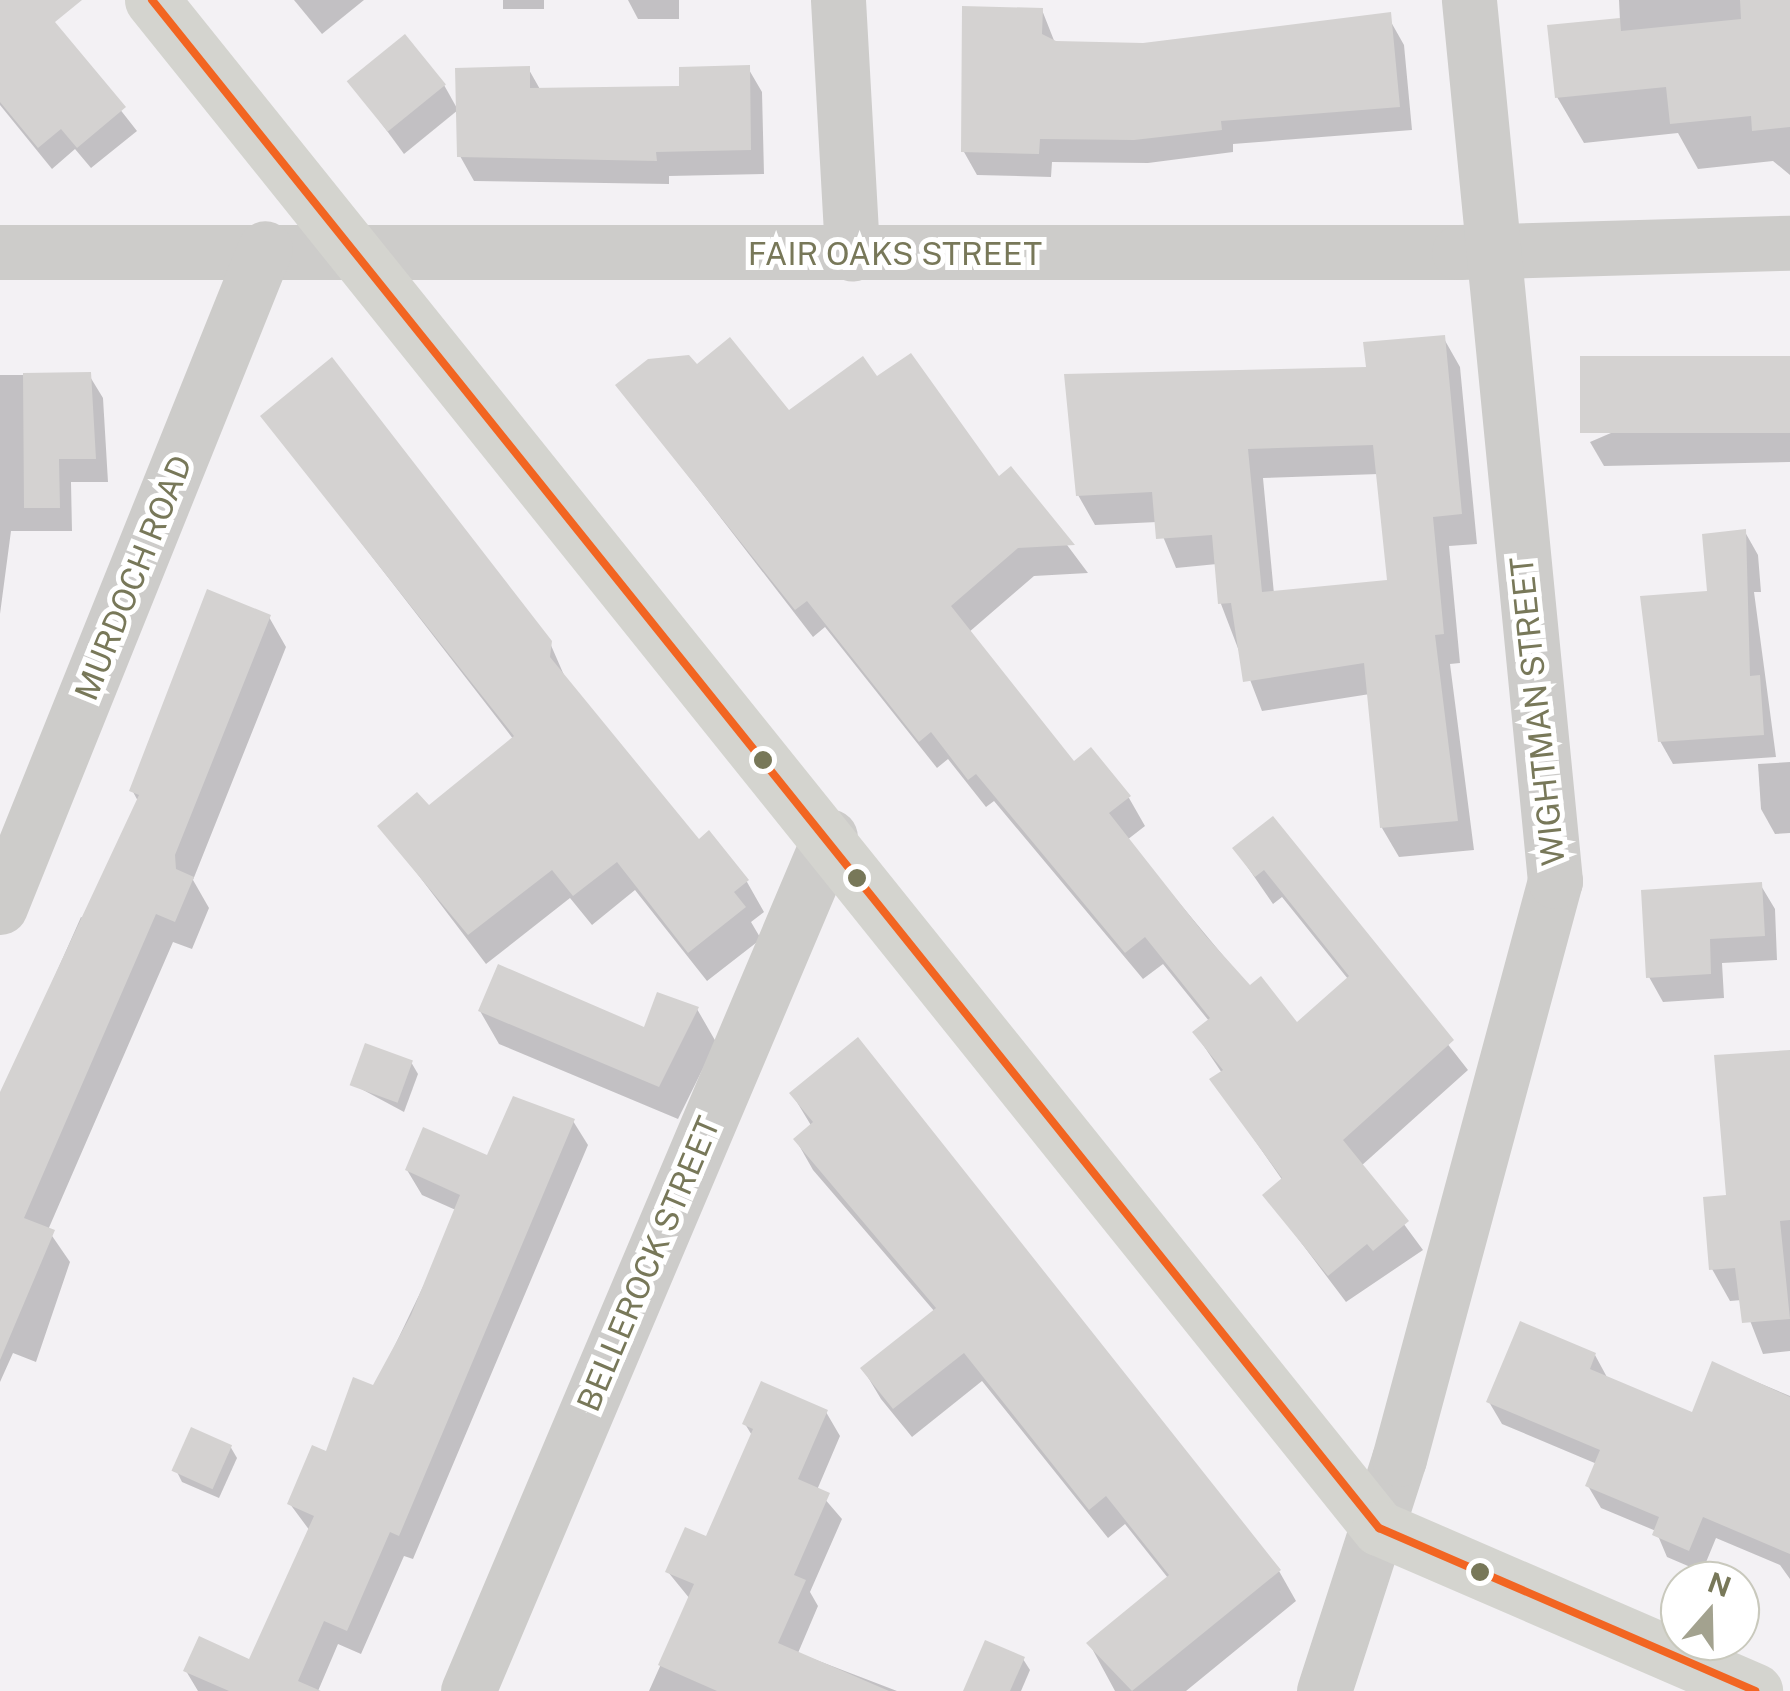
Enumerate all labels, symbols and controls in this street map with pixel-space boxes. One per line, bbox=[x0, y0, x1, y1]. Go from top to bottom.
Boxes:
street label: FAIR OAKS STREET bbox=[748, 235, 1042, 273]
street label: MURDOCH ROAD bbox=[67, 450, 201, 706]
street label: WIGHTMAN STREET bbox=[1503, 555, 1573, 867]
unlabelled marker bbox=[753, 750, 773, 770]
unlabelled marker bbox=[847, 868, 867, 888]
street label: BELLEROCK STREET bbox=[570, 1111, 728, 1417]
north arrow bbox=[1660, 1561, 1760, 1661]
unlabelled marker bbox=[1470, 1562, 1490, 1582]
text: N bbox=[1704, 1565, 1736, 1603]

